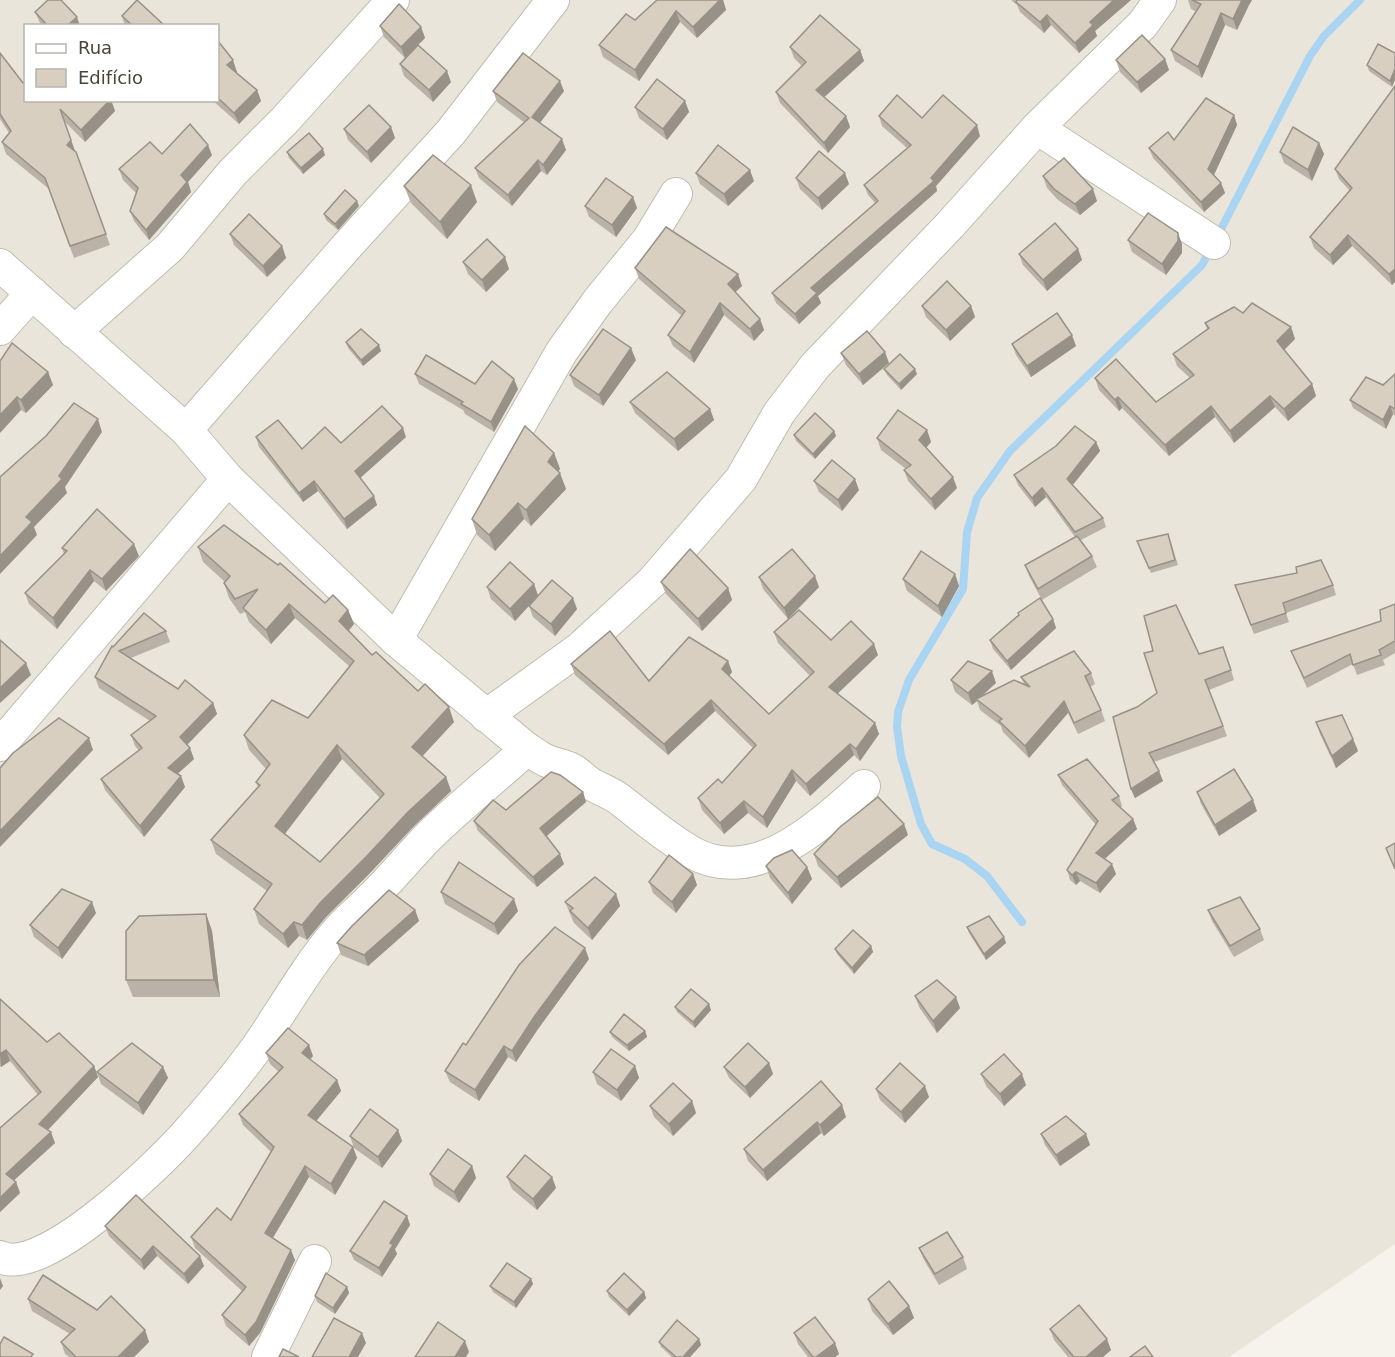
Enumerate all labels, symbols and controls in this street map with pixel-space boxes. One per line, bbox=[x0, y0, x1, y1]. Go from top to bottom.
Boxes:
legend bbox=[24, 24, 219, 102]
text: Rua bbox=[78, 37, 112, 58]
text: Edifício bbox=[78, 67, 143, 88]

